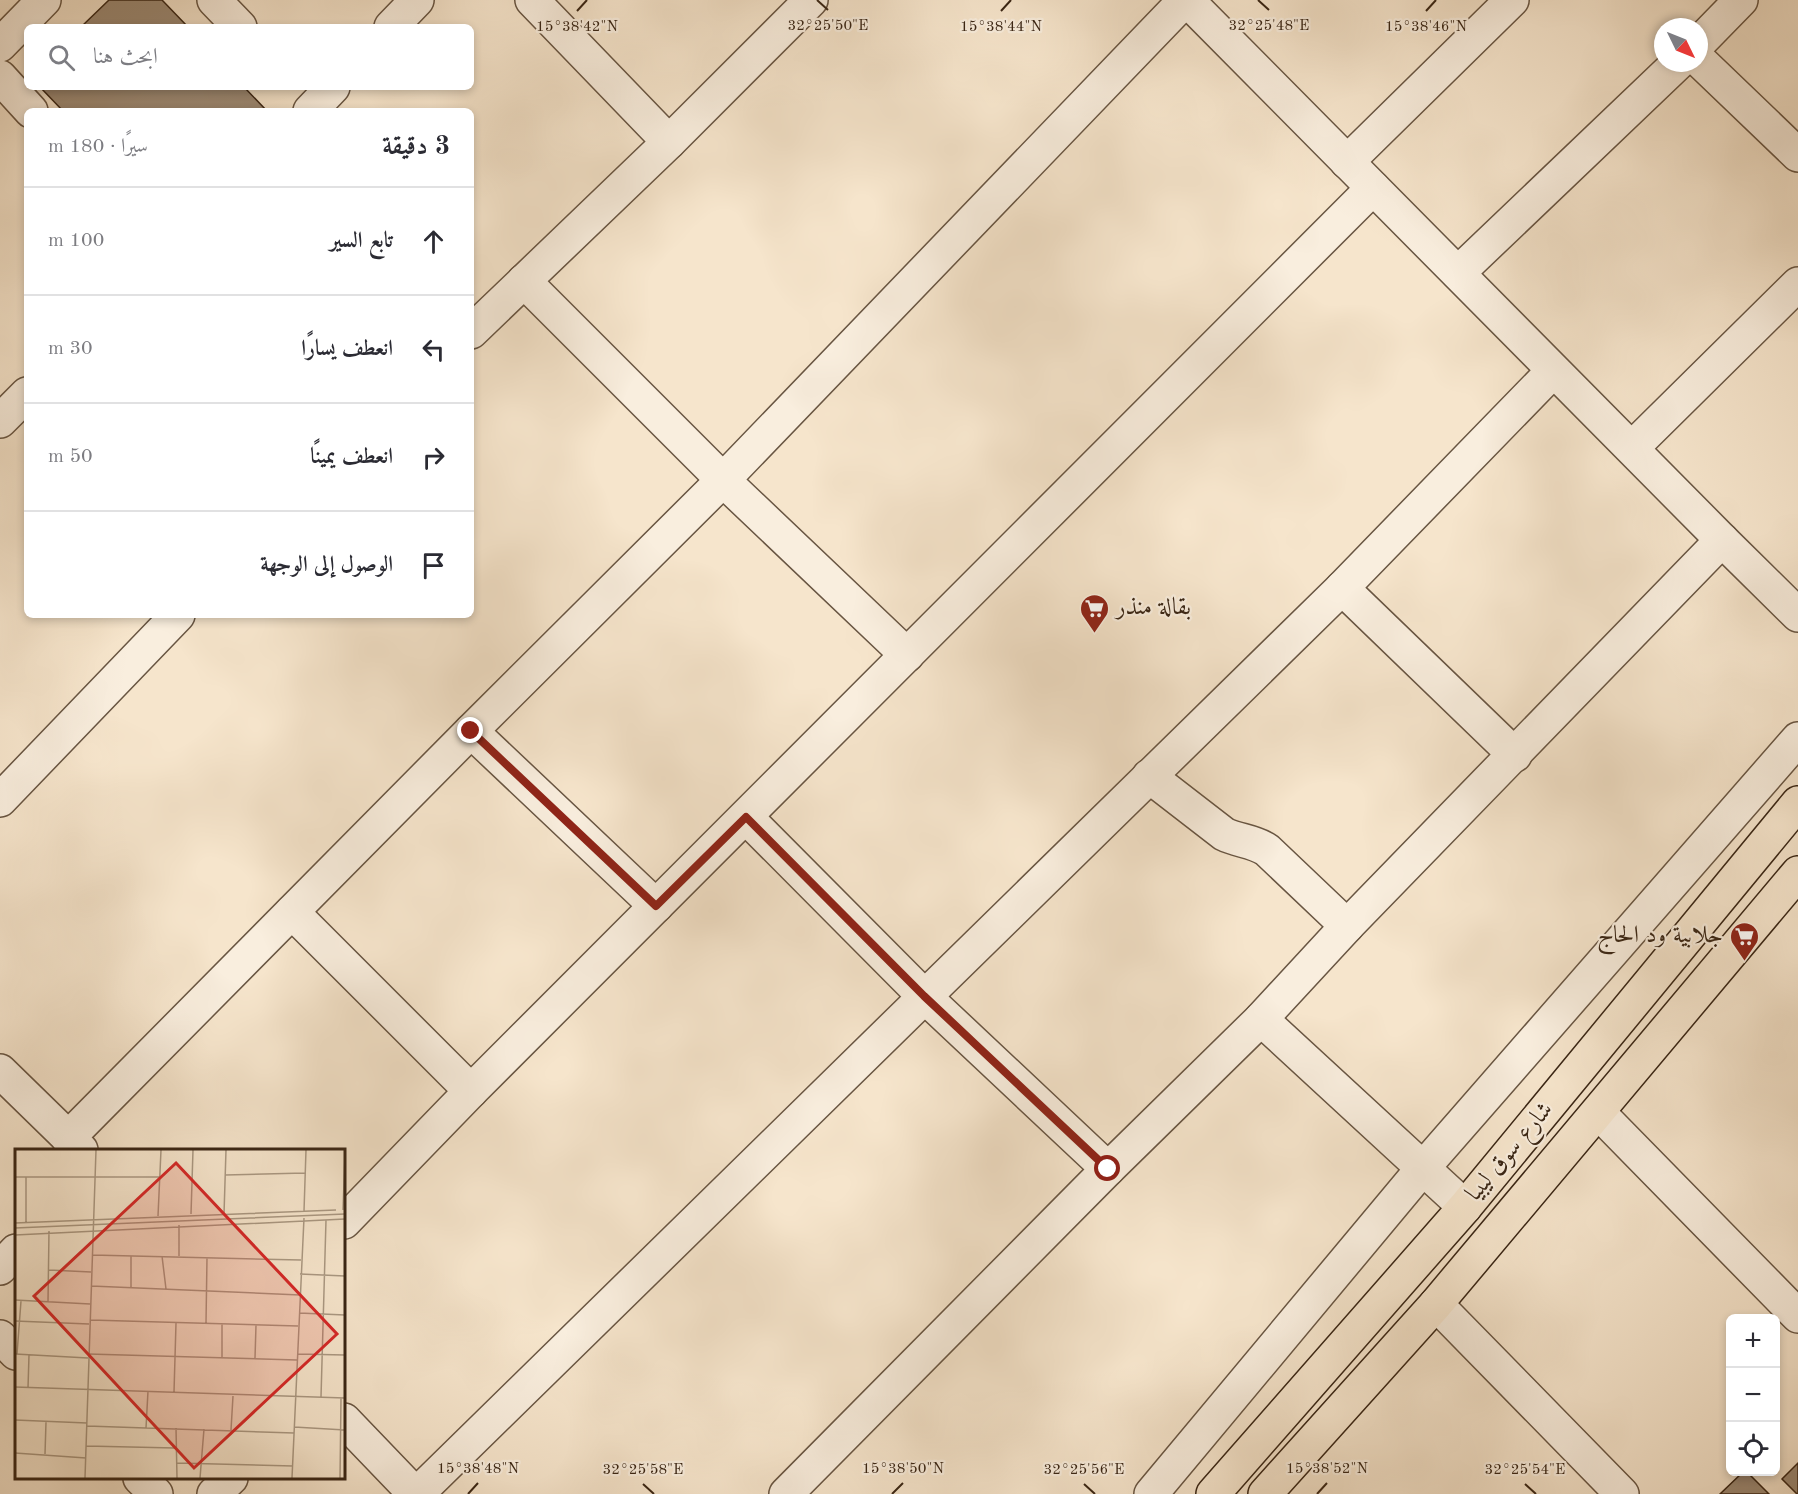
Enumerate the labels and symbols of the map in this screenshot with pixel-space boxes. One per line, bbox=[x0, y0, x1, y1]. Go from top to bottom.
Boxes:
north arrow bbox=[1654, 18, 1708, 72]
text: 32°25'50"E bbox=[788, 19, 868, 34]
text: 32°25'48"E bbox=[1229, 19, 1309, 34]
text: 15°38'42"N bbox=[536, 20, 618, 35]
text: 15°38'44"N bbox=[960, 20, 1042, 35]
text: 15°38'46"N bbox=[1385, 20, 1467, 35]
supermarket icon: بقالة منذر bbox=[1079, 592, 1111, 634]
place label: بقالة منذر bbox=[1114, 596, 1191, 620]
route end bbox=[457, 717, 483, 743]
supermarket icon: جلابية ود الحاج bbox=[1728, 920, 1760, 962]
place label: جلابية ود الحاج bbox=[1597, 924, 1723, 955]
street label: شارع سوق ليبيا bbox=[1462, 1098, 1563, 1210]
inset map bbox=[15, 1149, 345, 1479]
route start bbox=[1094, 1155, 1120, 1181]
text: 15°38'48"N bbox=[437, 1462, 519, 1477]
text: 15°38'50"N bbox=[862, 1462, 944, 1477]
text: 15°38'52"N bbox=[1286, 1462, 1368, 1477]
text: 32°25'58"E bbox=[603, 1463, 683, 1478]
text: 32°25'56"E bbox=[1044, 1463, 1124, 1478]
text: 32°25'54"E bbox=[1485, 1463, 1565, 1478]

